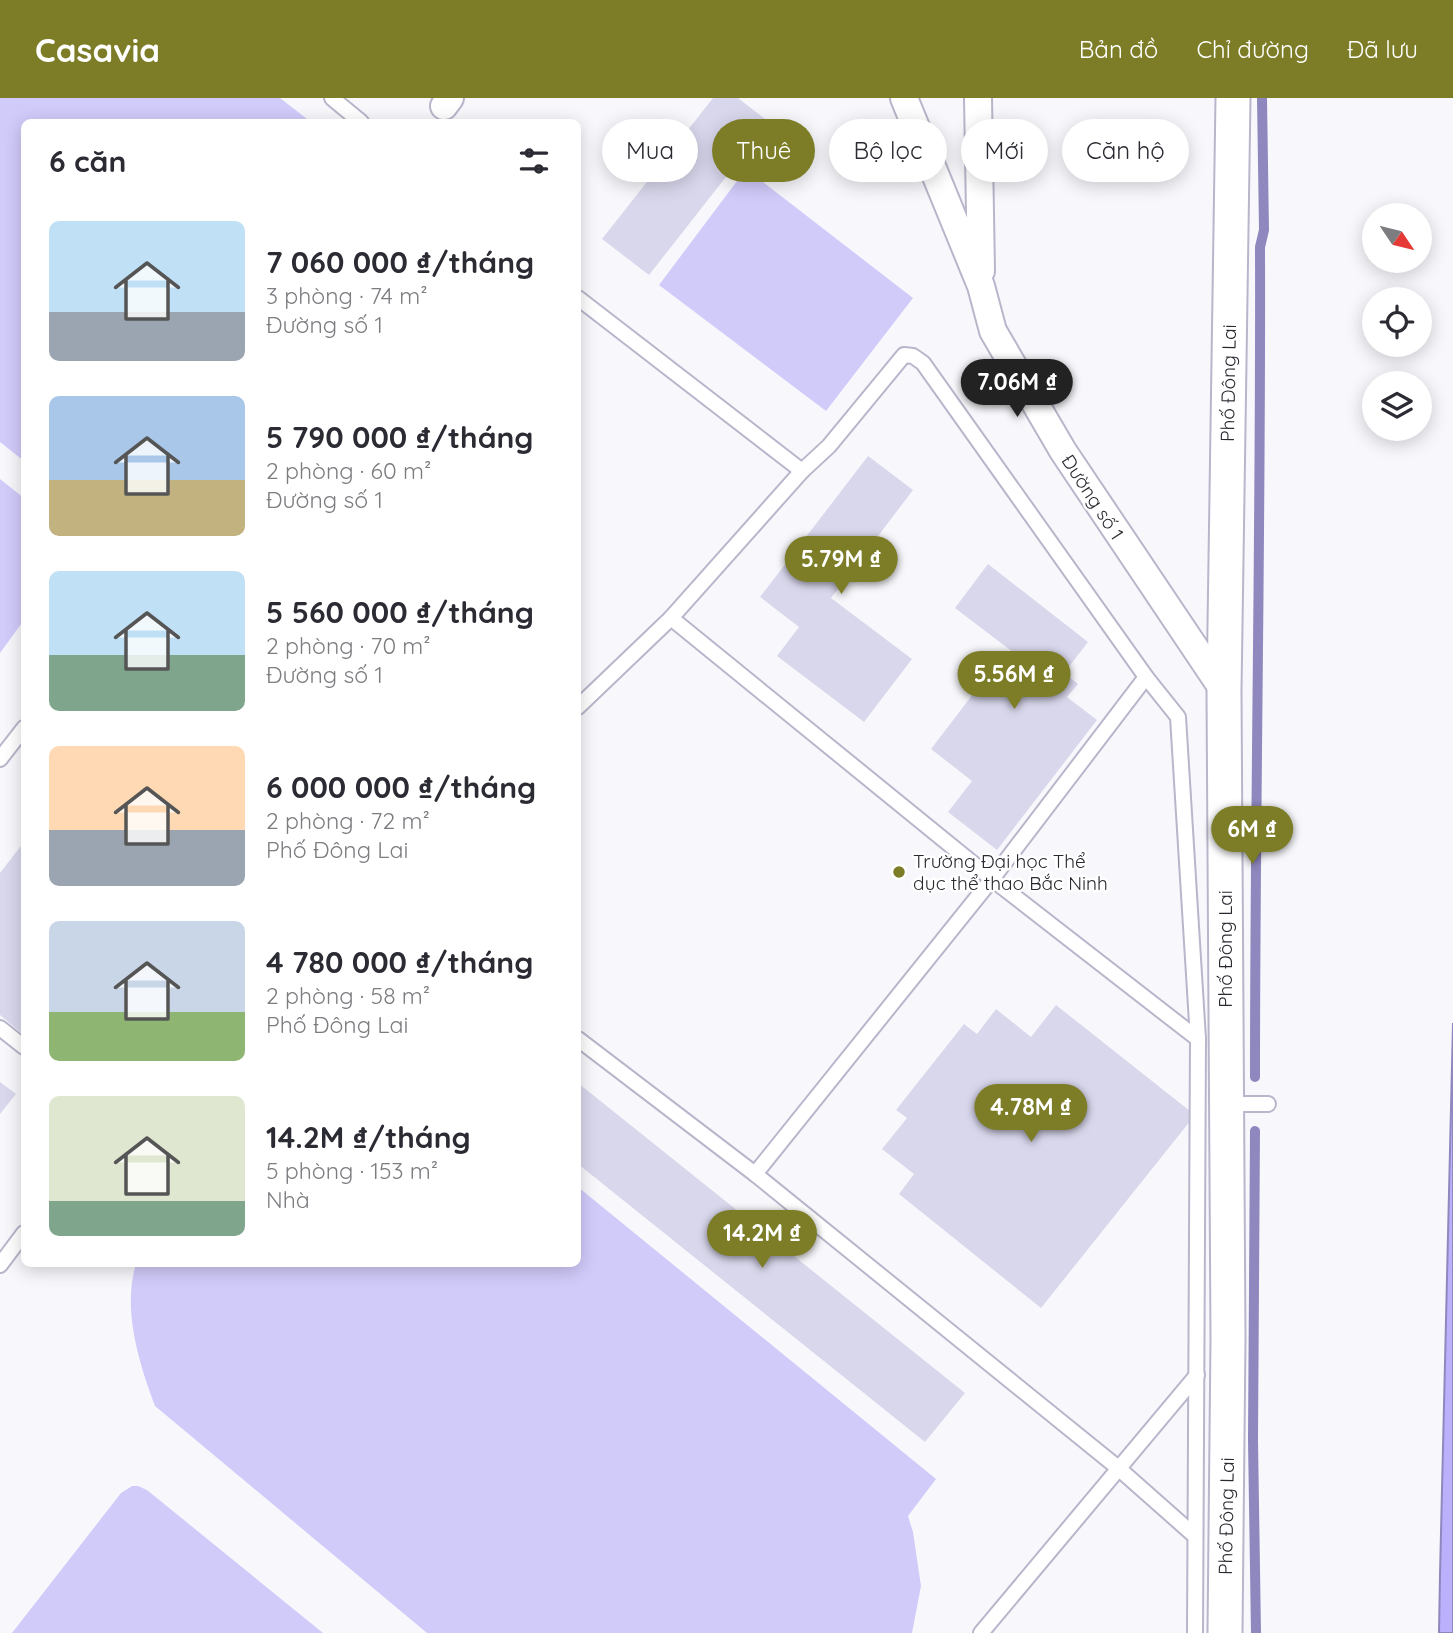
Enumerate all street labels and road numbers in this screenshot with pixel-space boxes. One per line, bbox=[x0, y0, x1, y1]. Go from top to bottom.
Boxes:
street label: Phố Đông Lai bbox=[1215, 324, 1241, 442]
street label: Đường số 1 bbox=[1057, 450, 1129, 544]
street label: Phố Đông Lai bbox=[1213, 890, 1237, 1008]
street label: Phố Đông Lai bbox=[1213, 1457, 1239, 1575]

